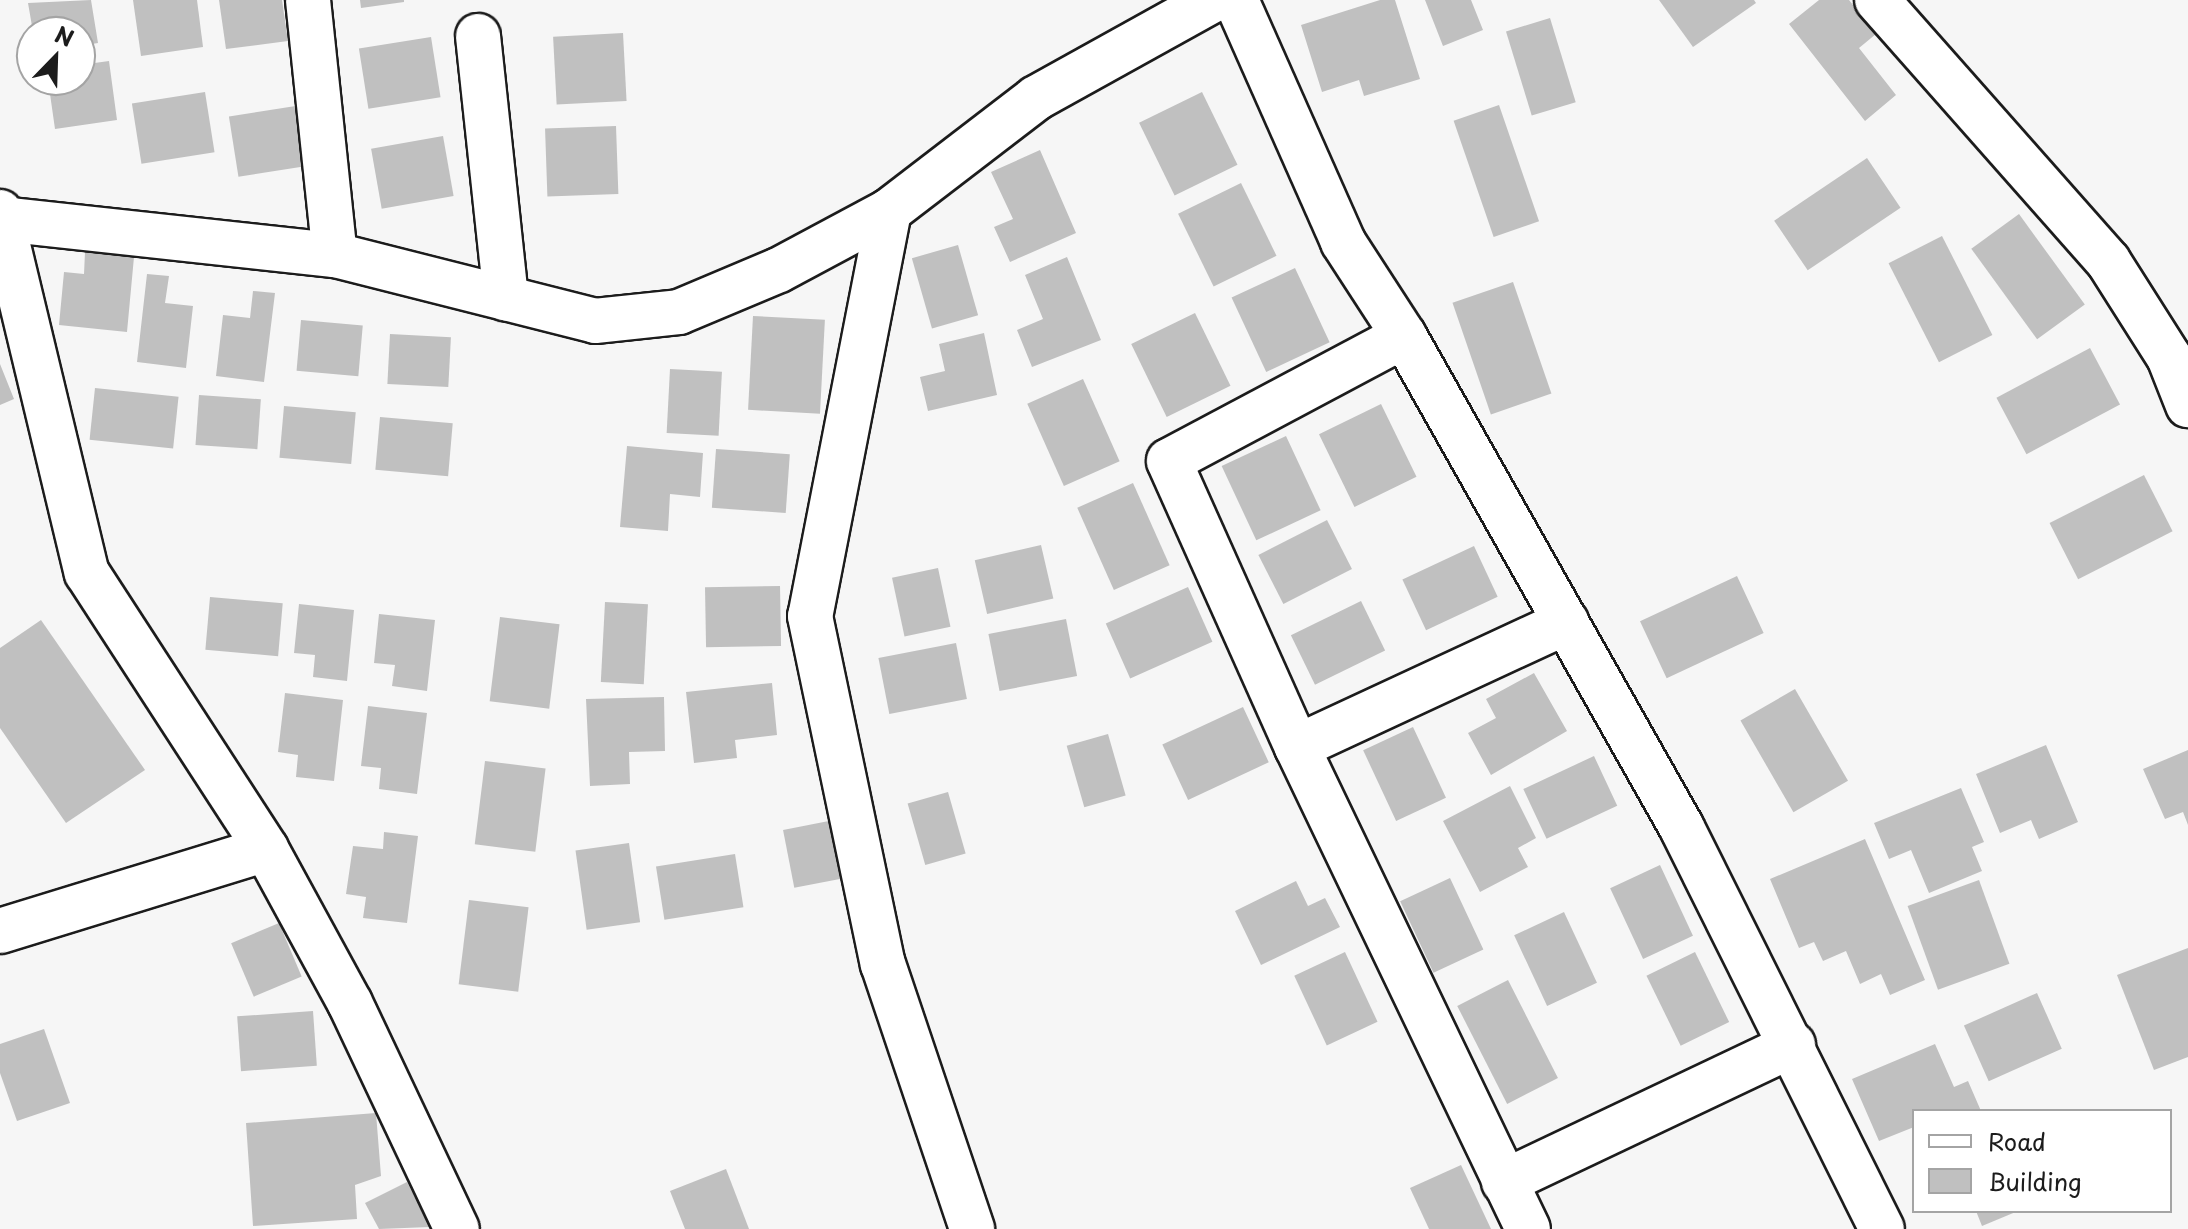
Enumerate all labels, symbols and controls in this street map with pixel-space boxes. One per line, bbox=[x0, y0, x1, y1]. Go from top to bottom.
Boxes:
north arrow bbox=[16, 16, 96, 96]
text: N bbox=[50, 17, 79, 54]
legend bbox=[1912, 1109, 2172, 1213]
text: Road bbox=[1988, 1123, 2046, 1159]
text: Building bbox=[1988, 1163, 2082, 1199]

